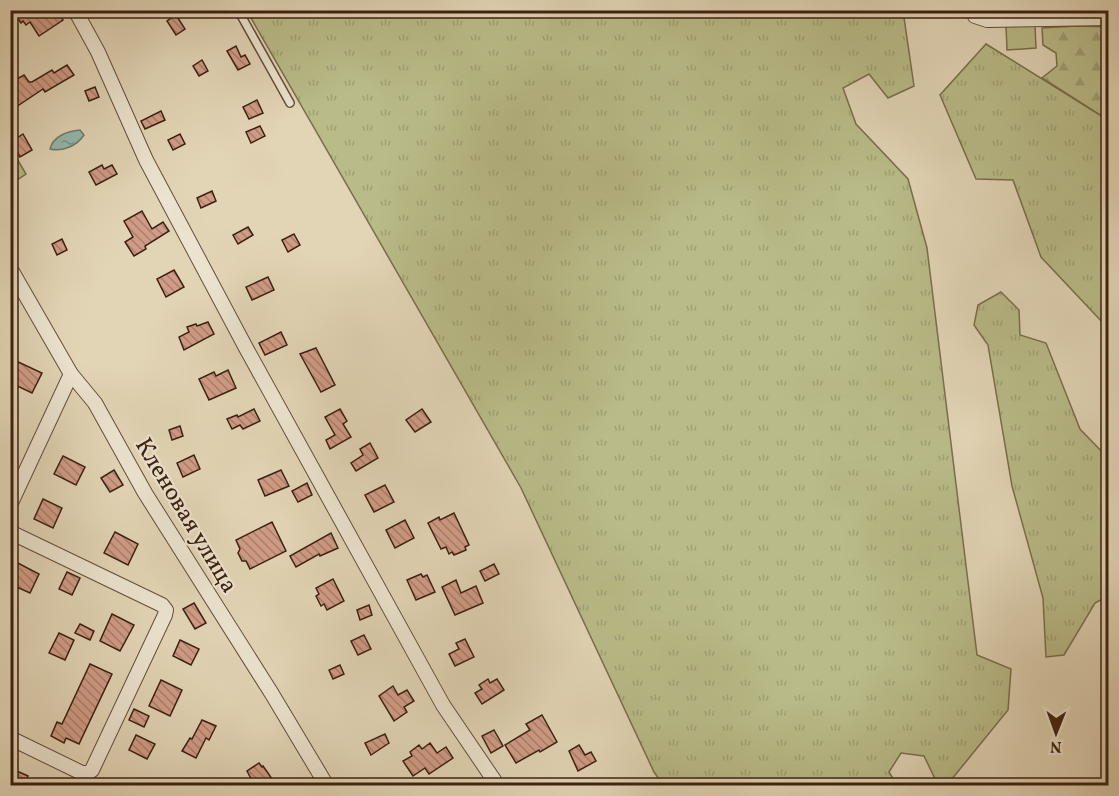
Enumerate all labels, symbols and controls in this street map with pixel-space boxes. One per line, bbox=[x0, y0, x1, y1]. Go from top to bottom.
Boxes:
street label: Кленовая улица bbox=[125, 432, 245, 600]
north arrow bbox=[1026, 703, 1086, 763]
text: N bbox=[1049, 735, 1062, 757]

